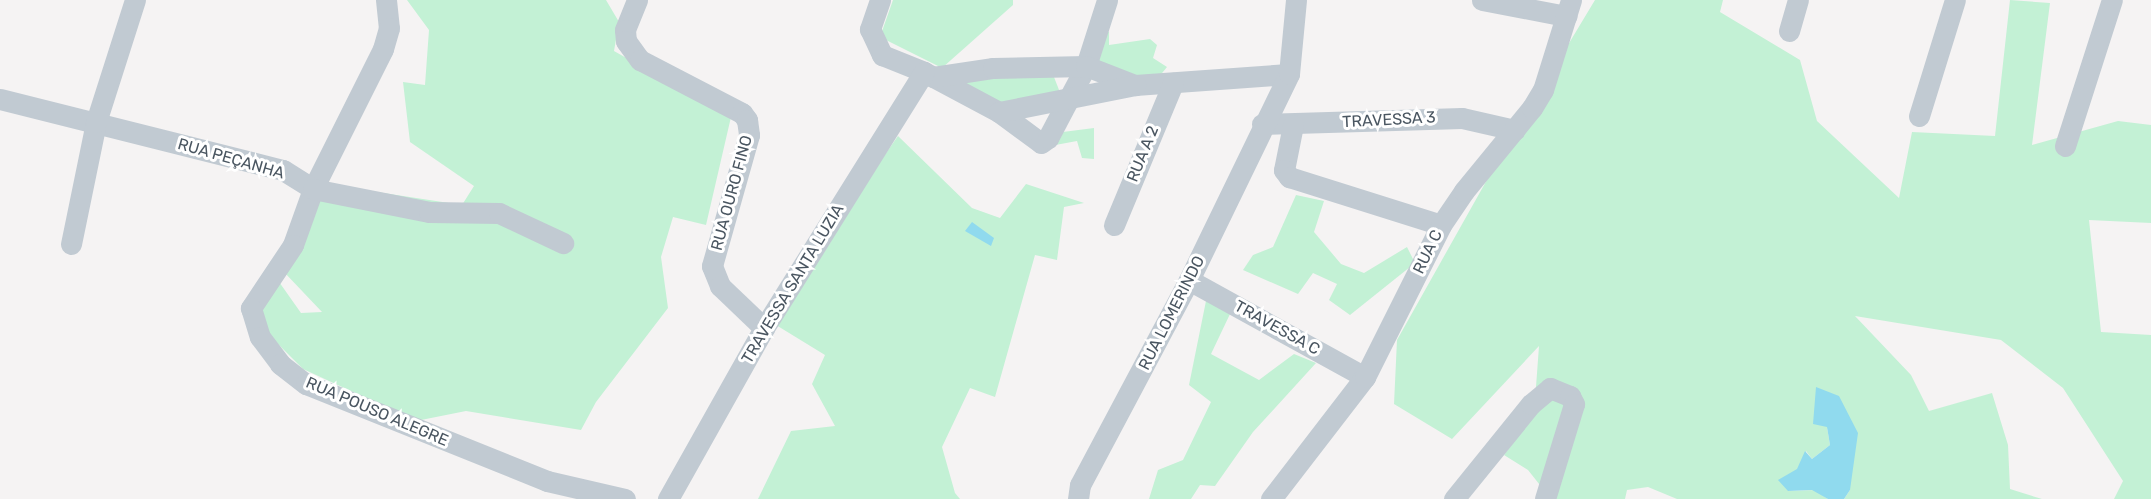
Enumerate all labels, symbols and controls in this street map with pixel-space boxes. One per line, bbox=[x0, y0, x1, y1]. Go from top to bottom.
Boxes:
street label: TRAVESSA 3 bbox=[1342, 108, 1436, 132]
street label: RUA A 2 bbox=[1123, 123, 1163, 185]
street label: RUA OURO FINO bbox=[707, 133, 757, 253]
street label: RUA PEÇANHA bbox=[175, 135, 287, 183]
street label: TRAVESSA SANTA LUZIA bbox=[738, 201, 848, 367]
street label: RUA C bbox=[1409, 227, 1447, 277]
street label: RUA LOMERINDO bbox=[1135, 252, 1209, 374]
street label: TRAVESSA C bbox=[1231, 297, 1323, 359]
street label: RUA POUSO ALEGRE bbox=[303, 373, 451, 451]

